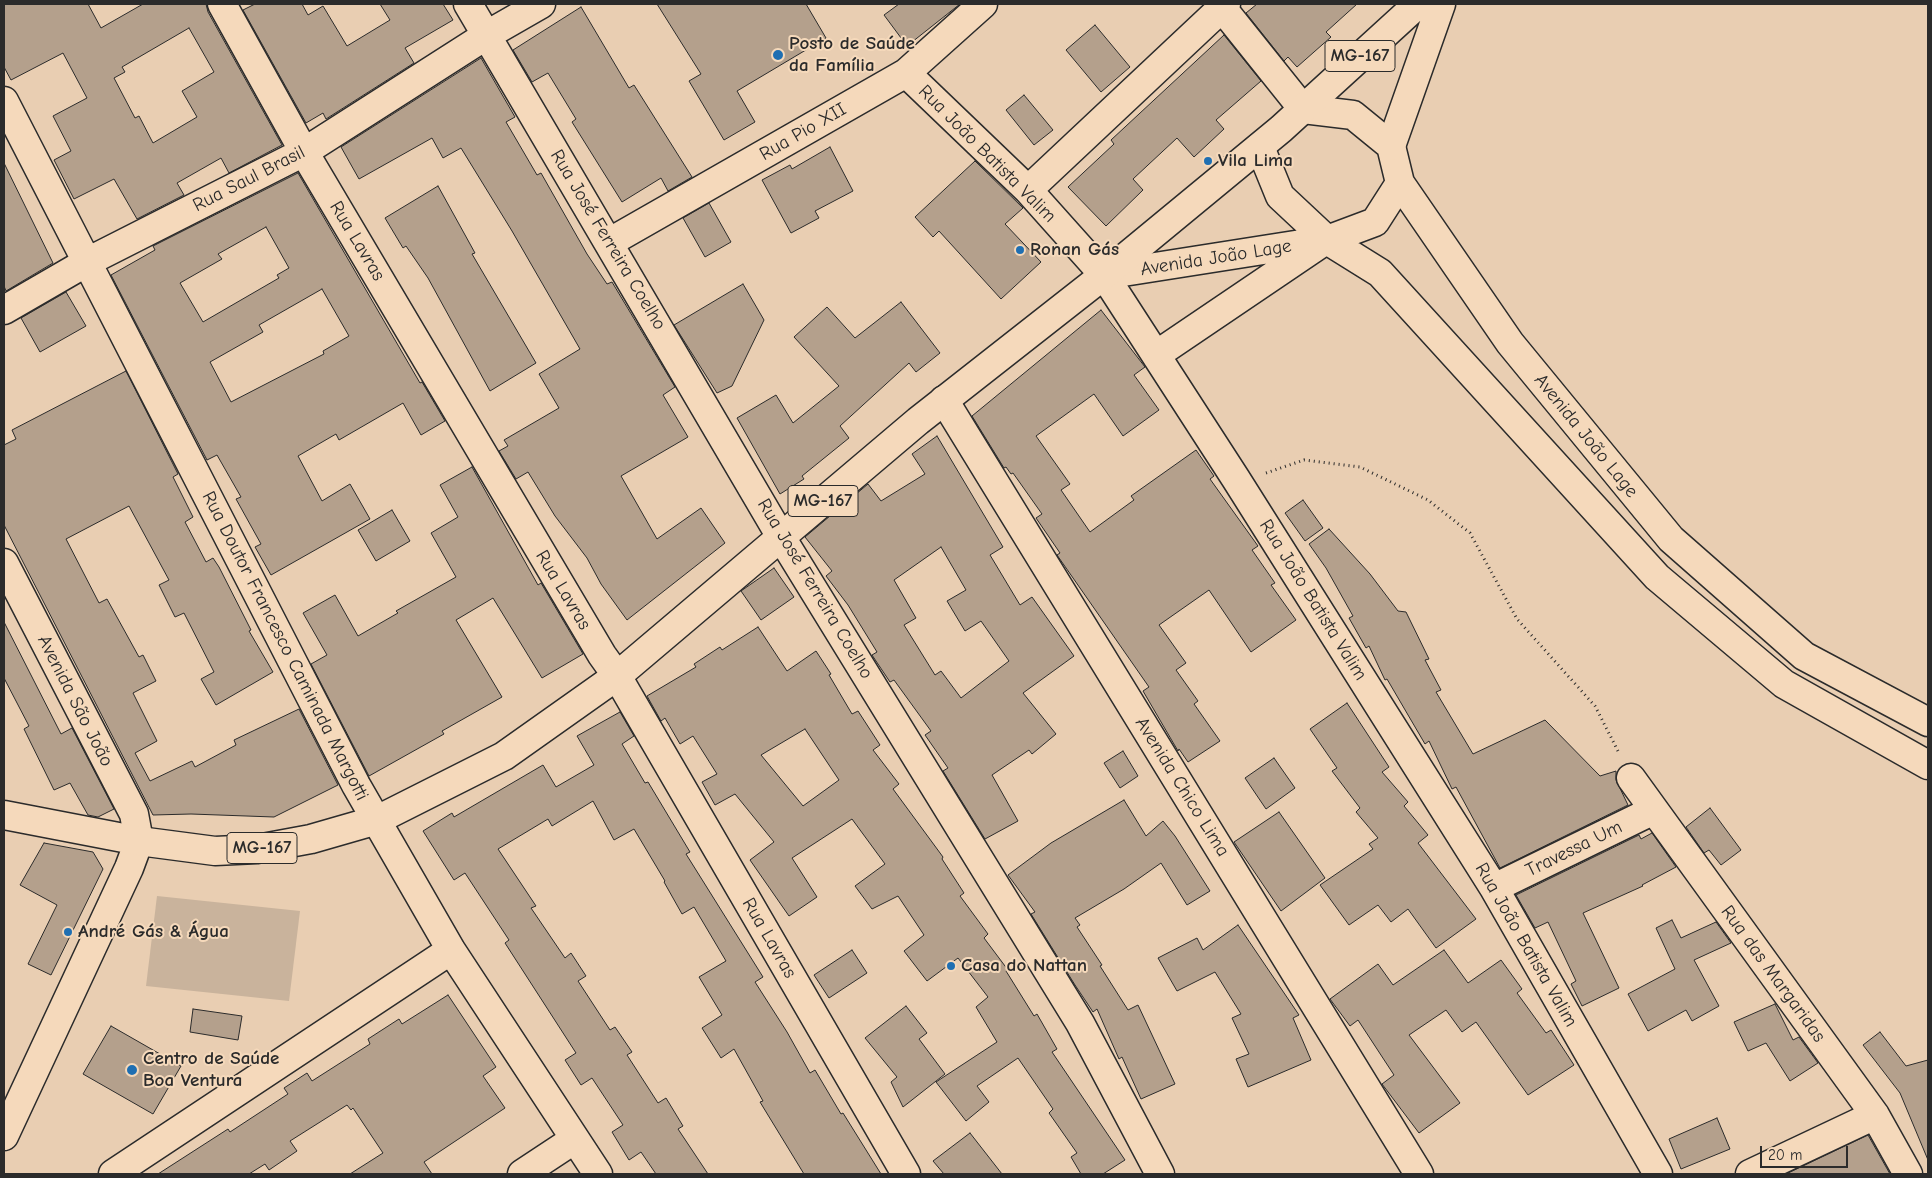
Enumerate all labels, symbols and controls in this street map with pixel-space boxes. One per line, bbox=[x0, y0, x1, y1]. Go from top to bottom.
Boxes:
place label: Posto de Saúde da Família bbox=[789, 33, 915, 77]
road number: MG-167 bbox=[1325, 40, 1395, 72]
marker: Posto de Saúde da Família bbox=[771, 48, 785, 62]
street label: Rua João Batista Valim bbox=[913, 80, 1061, 228]
street label: Rua Pio XII bbox=[756, 98, 850, 166]
street label: Rua Saul Brasil bbox=[189, 141, 309, 217]
street label: Rua José Ferreira Coelho bbox=[545, 146, 671, 334]
place label: Vila Lima bbox=[1218, 150, 1293, 172]
marker: Vila Lima bbox=[1202, 155, 1214, 167]
street label: Rua Lavras bbox=[324, 197, 390, 285]
street label: Avenida João Lage bbox=[1139, 235, 1293, 281]
place label: Ronan Gás bbox=[1030, 239, 1119, 261]
marker: Ronan Gás bbox=[1014, 244, 1026, 256]
street label: Avenida João Lage bbox=[1529, 370, 1643, 502]
road number: MG-167 bbox=[788, 486, 858, 516]
street label: Rua Doutor Francesco Caminada Margotti bbox=[197, 488, 373, 804]
street label: Rua José Ferreira Coelho bbox=[752, 495, 878, 683]
street label: Rua João Batista Valim bbox=[1254, 515, 1372, 685]
street label: Rua Lavras bbox=[530, 546, 596, 634]
street label: Avenida São João bbox=[32, 631, 118, 771]
street label: Avenida Chico Lima bbox=[1130, 713, 1234, 861]
street label: Travessa Um bbox=[1522, 816, 1626, 882]
road number: MG-167 bbox=[227, 832, 297, 864]
street label: Rua João Batista Valim bbox=[1470, 859, 1582, 1031]
street label: Rua Lavras bbox=[737, 894, 801, 982]
street label: Rua das Margaridas bbox=[1716, 901, 1830, 1047]
place label: André Gás & Água bbox=[78, 921, 229, 943]
marker: André Gás & Água bbox=[62, 926, 74, 938]
place label: Casa do Nattan bbox=[961, 955, 1087, 977]
marker: Casa do Nattan bbox=[945, 960, 957, 972]
place label: Centro de Saúde Boa Ventura bbox=[143, 1048, 279, 1092]
marker: Centro de Saúde Boa Ventura bbox=[125, 1063, 139, 1077]
scale bar bbox=[1762, 1136, 1850, 1168]
text: 20 m bbox=[1768, 1146, 1802, 1164]

